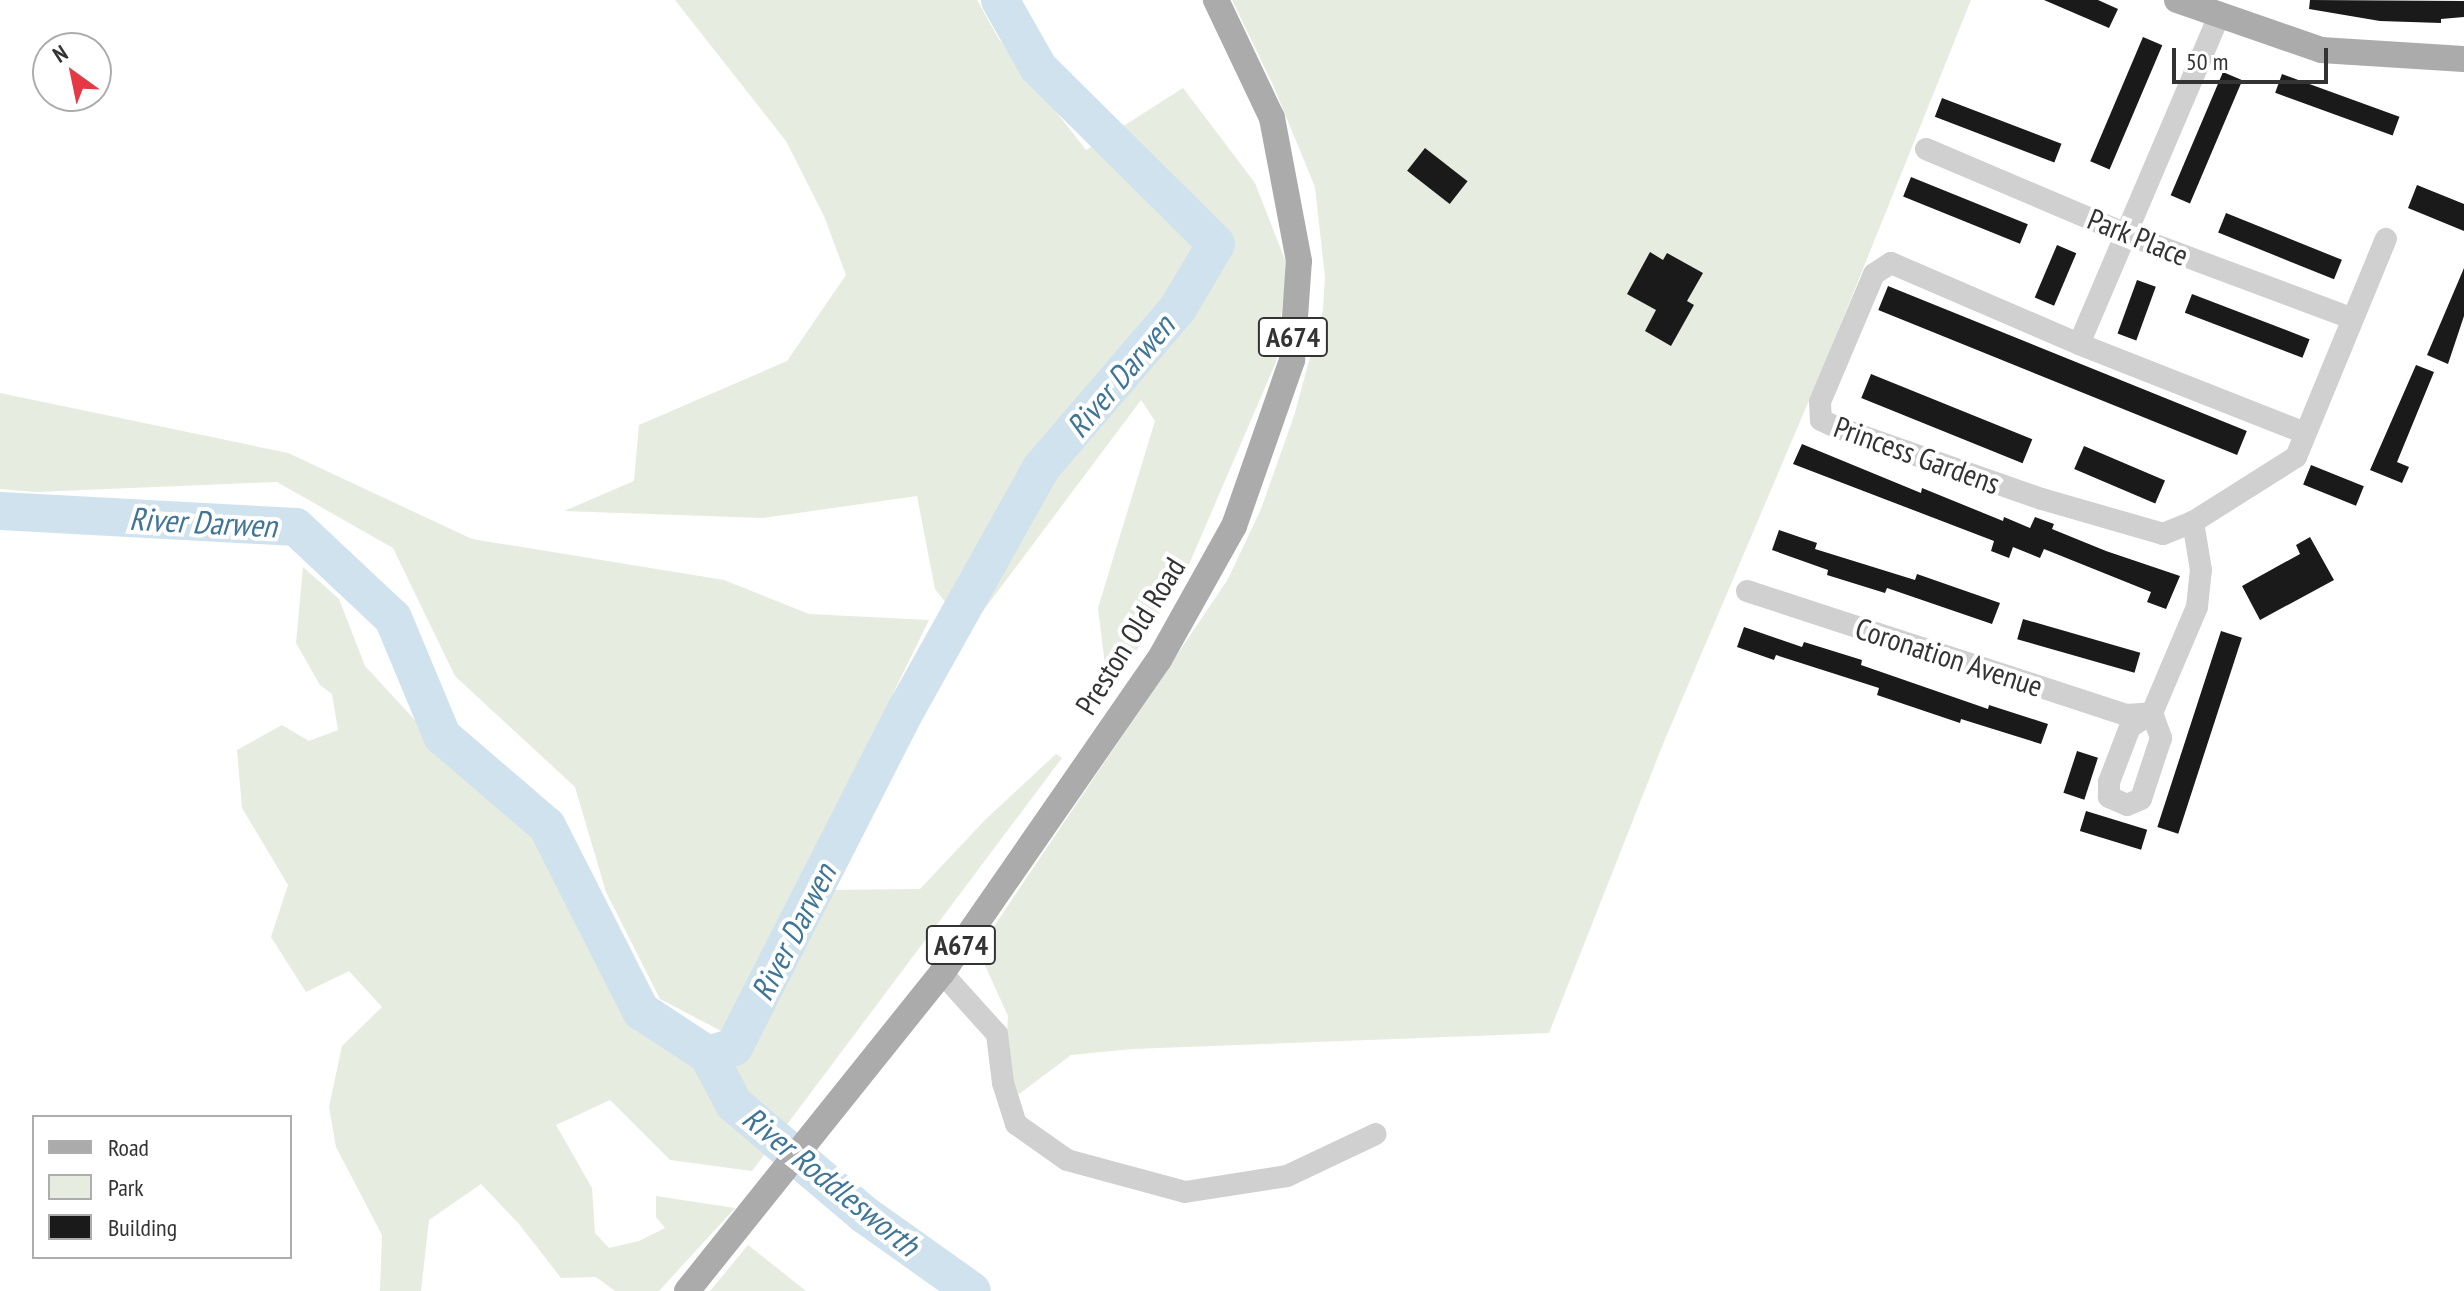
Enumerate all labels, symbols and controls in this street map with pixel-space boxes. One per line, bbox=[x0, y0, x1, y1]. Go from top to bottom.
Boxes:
north arrow bbox=[32, 32, 112, 112]
scale bar bbox=[2176, 32, 2332, 82]
text: N bbox=[47, 39, 73, 69]
text: 50 m bbox=[2186, 46, 2228, 77]
street label: Park Place bbox=[2082, 200, 2194, 274]
water label: River Darwen bbox=[1058, 307, 1182, 445]
road number: A674 bbox=[1257, 313, 1329, 361]
street label: Princess Gardens bbox=[1829, 408, 2005, 502]
water label: River Darwen bbox=[128, 499, 278, 545]
street label: Preston Old Road bbox=[1068, 551, 1192, 721]
street label: Coronation Avenue bbox=[1851, 610, 2047, 704]
water label: River Darwen bbox=[742, 857, 844, 1007]
road number: A674 bbox=[925, 921, 997, 969]
water label: River Roddlesworth bbox=[735, 1098, 927, 1264]
legend bbox=[32, 1115, 292, 1259]
text: Road bbox=[108, 1132, 149, 1163]
text: Park bbox=[108, 1172, 144, 1203]
text: Building bbox=[108, 1212, 177, 1243]

